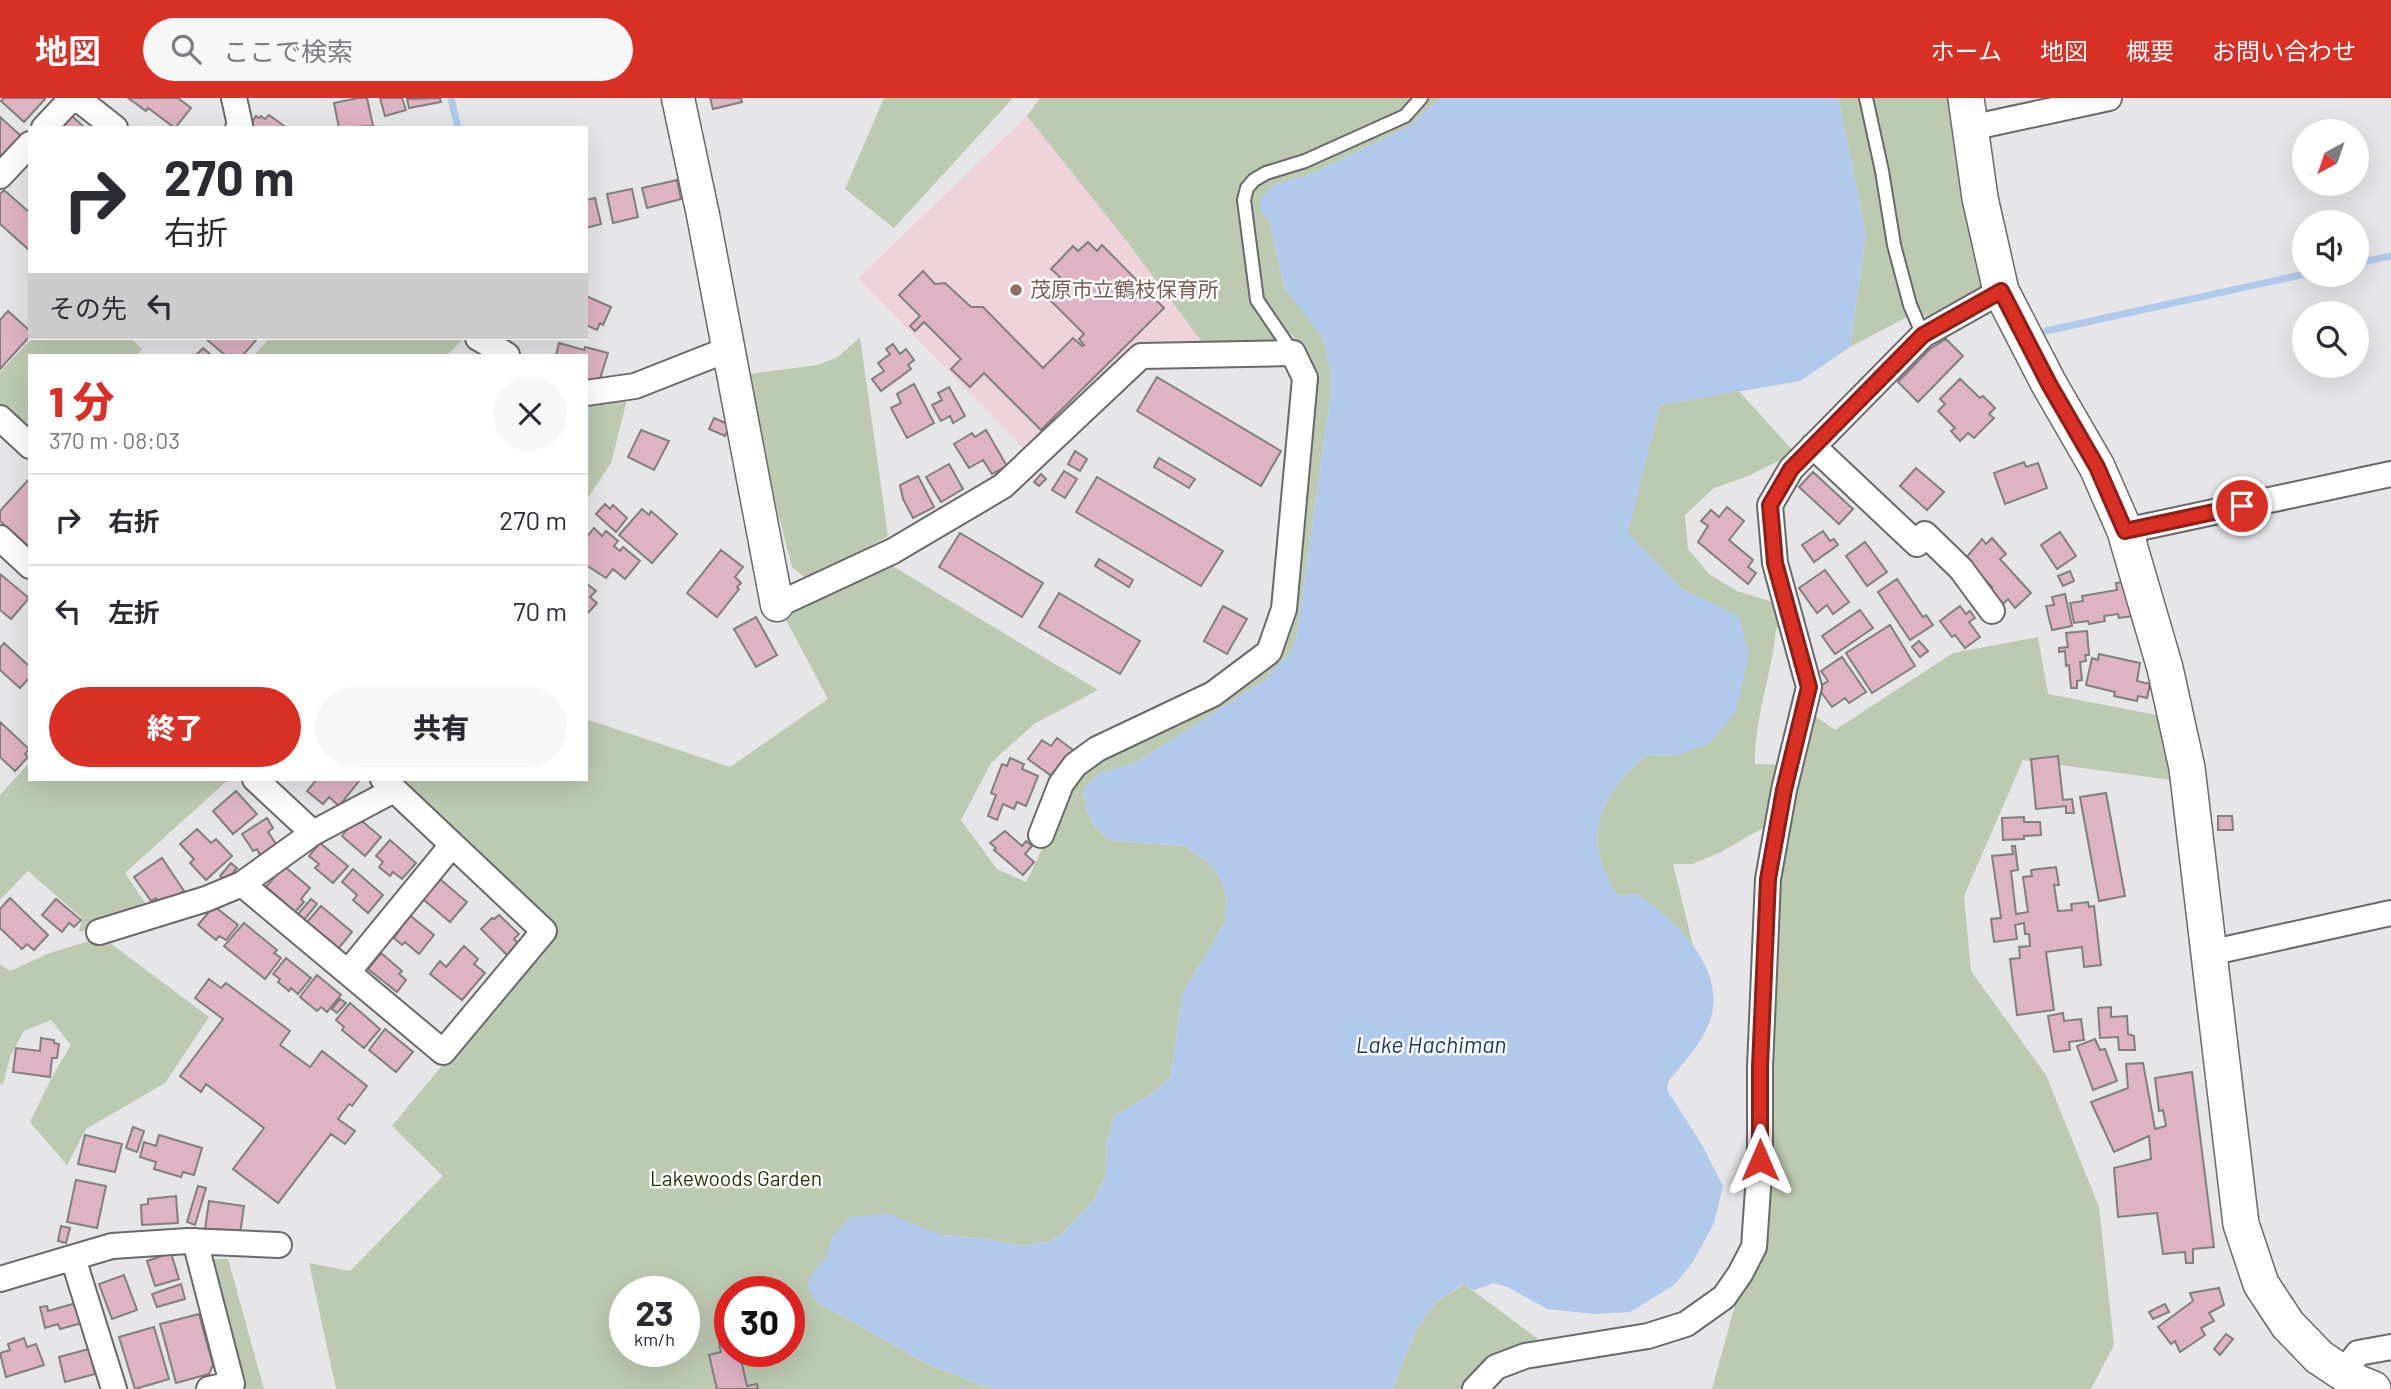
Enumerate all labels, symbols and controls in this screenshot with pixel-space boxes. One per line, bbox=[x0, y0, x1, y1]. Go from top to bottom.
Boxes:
search box bbox=[143, 18, 633, 81]
text: 地図 bbox=[35, 30, 101, 70]
icon: search bbox=[167, 30, 205, 68]
text: ここで検索 bbox=[223, 35, 353, 66]
text: ホーム bbox=[1931, 36, 2002, 65]
text: 地図 bbox=[2040, 36, 2088, 65]
text: 概要 bbox=[2126, 36, 2174, 65]
text: お問い合わせ bbox=[2212, 36, 2356, 65]
north arrow bbox=[2292, 119, 2370, 196]
map controls bbox=[2292, 119, 2369, 378]
text: 270 m bbox=[164, 147, 294, 206]
icon: right bbox=[49, 154, 140, 245]
button: sound bbox=[2292, 210, 2369, 287]
text: 右折 bbox=[164, 212, 228, 250]
place label: 茂原市立鶴枝保育所 bbox=[1030, 276, 1219, 301]
marker: 茂原市立鶴枝保育所 bbox=[1008, 282, 1024, 298]
icon: left bbox=[141, 287, 179, 325]
text: その先 bbox=[49, 292, 127, 323]
button: search bbox=[2292, 301, 2369, 378]
text: 1 分 bbox=[49, 375, 114, 425]
button: close bbox=[493, 377, 567, 451]
text: 370 m · 08:03 bbox=[49, 426, 180, 454]
pin bbox=[2212, 476, 2272, 536]
icon: arrive bbox=[2223, 487, 2261, 525]
icon: right bbox=[49, 501, 87, 539]
text: 270 m bbox=[499, 504, 567, 535]
text: 右折 bbox=[108, 505, 160, 536]
icon: left bbox=[49, 592, 87, 630]
text: 70 m bbox=[513, 595, 567, 626]
text: 左折 bbox=[108, 596, 160, 627]
button: 終了 bbox=[49, 687, 301, 767]
button: 共有 bbox=[315, 687, 567, 767]
water label: Lake Hachiman bbox=[1356, 1030, 1506, 1058]
position arrow bbox=[1723, 1123, 1797, 1197]
park label: Lakewoods Garden bbox=[650, 1165, 822, 1190]
speed limit sign: 30 bbox=[714, 1276, 805, 1367]
text: 23 bbox=[635, 1291, 674, 1333]
text: km/h bbox=[634, 1328, 675, 1350]

